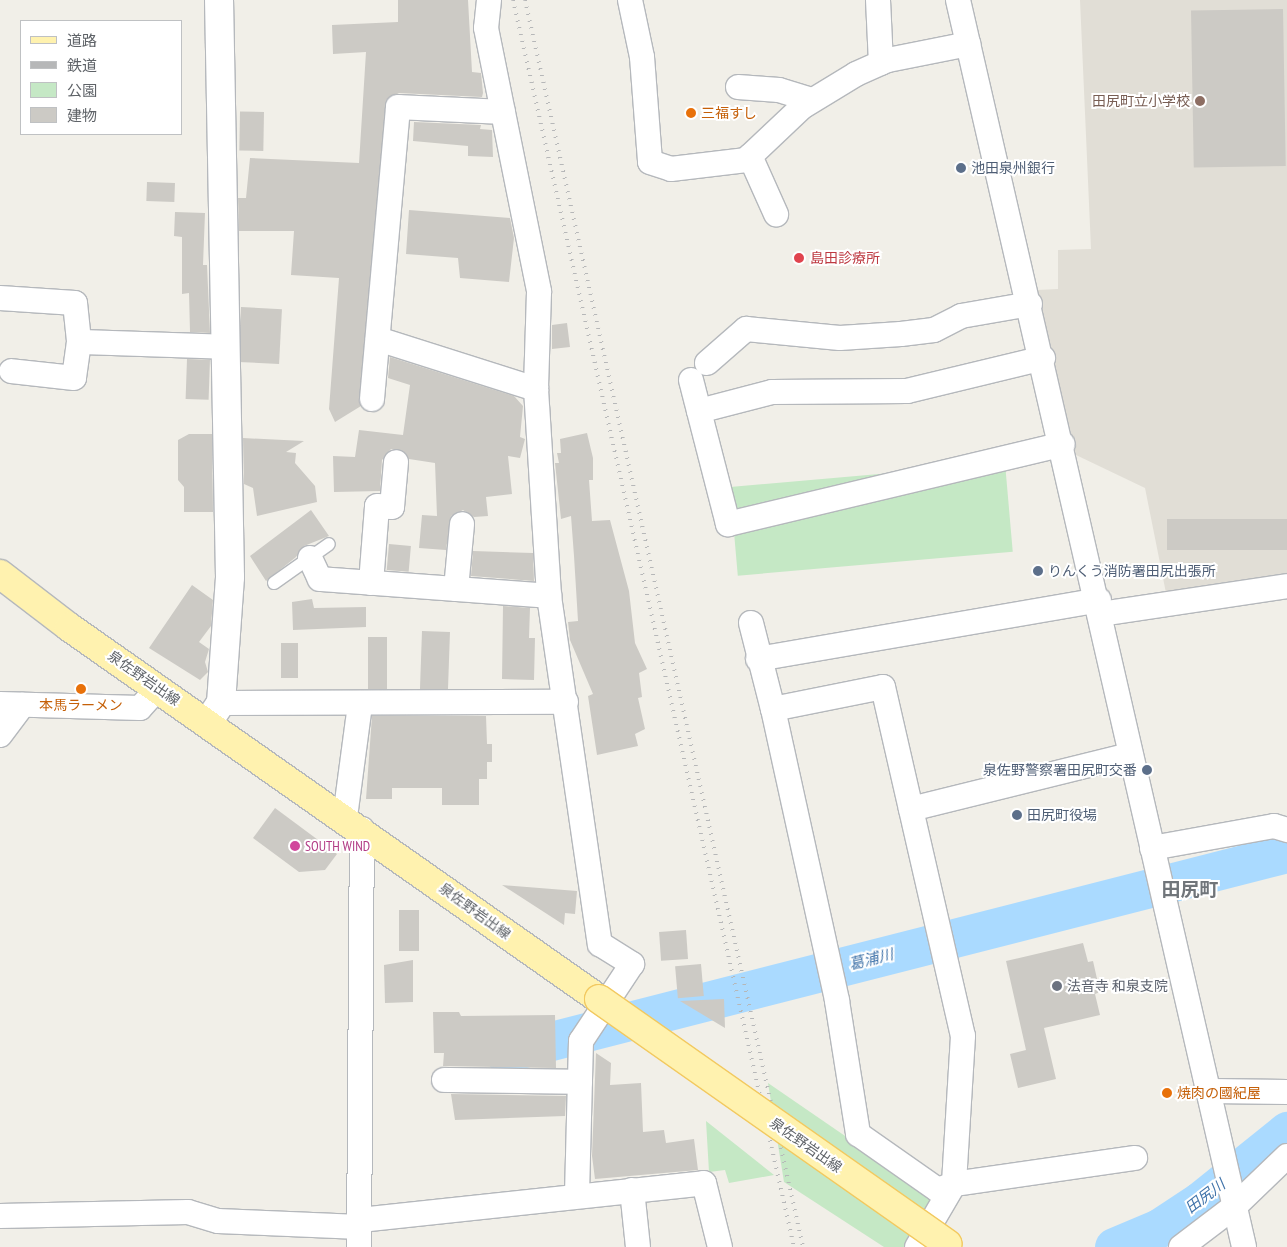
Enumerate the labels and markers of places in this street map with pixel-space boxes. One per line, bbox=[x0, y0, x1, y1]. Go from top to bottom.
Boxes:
place label: 田尻町立小学校 bbox=[1092, 93, 1190, 109]
marker: 田尻町立小学校 bbox=[1194, 95, 1206, 107]
place label: 三福すし bbox=[701, 105, 757, 121]
marker: 三福すし bbox=[685, 107, 697, 119]
place label: 池田泉州銀行 bbox=[971, 160, 1055, 176]
marker: 池田泉州銀行 bbox=[955, 162, 967, 174]
place label: 島田診療所 bbox=[810, 250, 880, 266]
marker: 島田診療所 bbox=[792, 251, 806, 265]
place label: りんくう消防署田尻出張所 bbox=[1048, 563, 1216, 579]
marker: りんくう消防署田尻出張所 bbox=[1032, 565, 1044, 577]
marker: 本馬ラーメン bbox=[75, 683, 87, 695]
place label: 本馬ラーメン bbox=[39, 697, 123, 713]
place label: 泉佐野警察署田尻町交番 bbox=[983, 762, 1137, 778]
marker: 泉佐野警察署田尻町交番 bbox=[1141, 764, 1153, 776]
place label: 田尻町役場 bbox=[1027, 807, 1097, 823]
marker: 田尻町役場 bbox=[1011, 809, 1023, 821]
place label: SOUTH WIND bbox=[305, 838, 370, 854]
marker: SOUTH WIND bbox=[289, 840, 301, 852]
place label: 法音寺 和泉支院 bbox=[1067, 978, 1168, 994]
marker: 法音寺 和泉支院 bbox=[1051, 980, 1063, 992]
place label: 焼肉の國紀屋 bbox=[1177, 1085, 1261, 1101]
marker: 焼肉の國紀屋 bbox=[1161, 1087, 1173, 1099]

